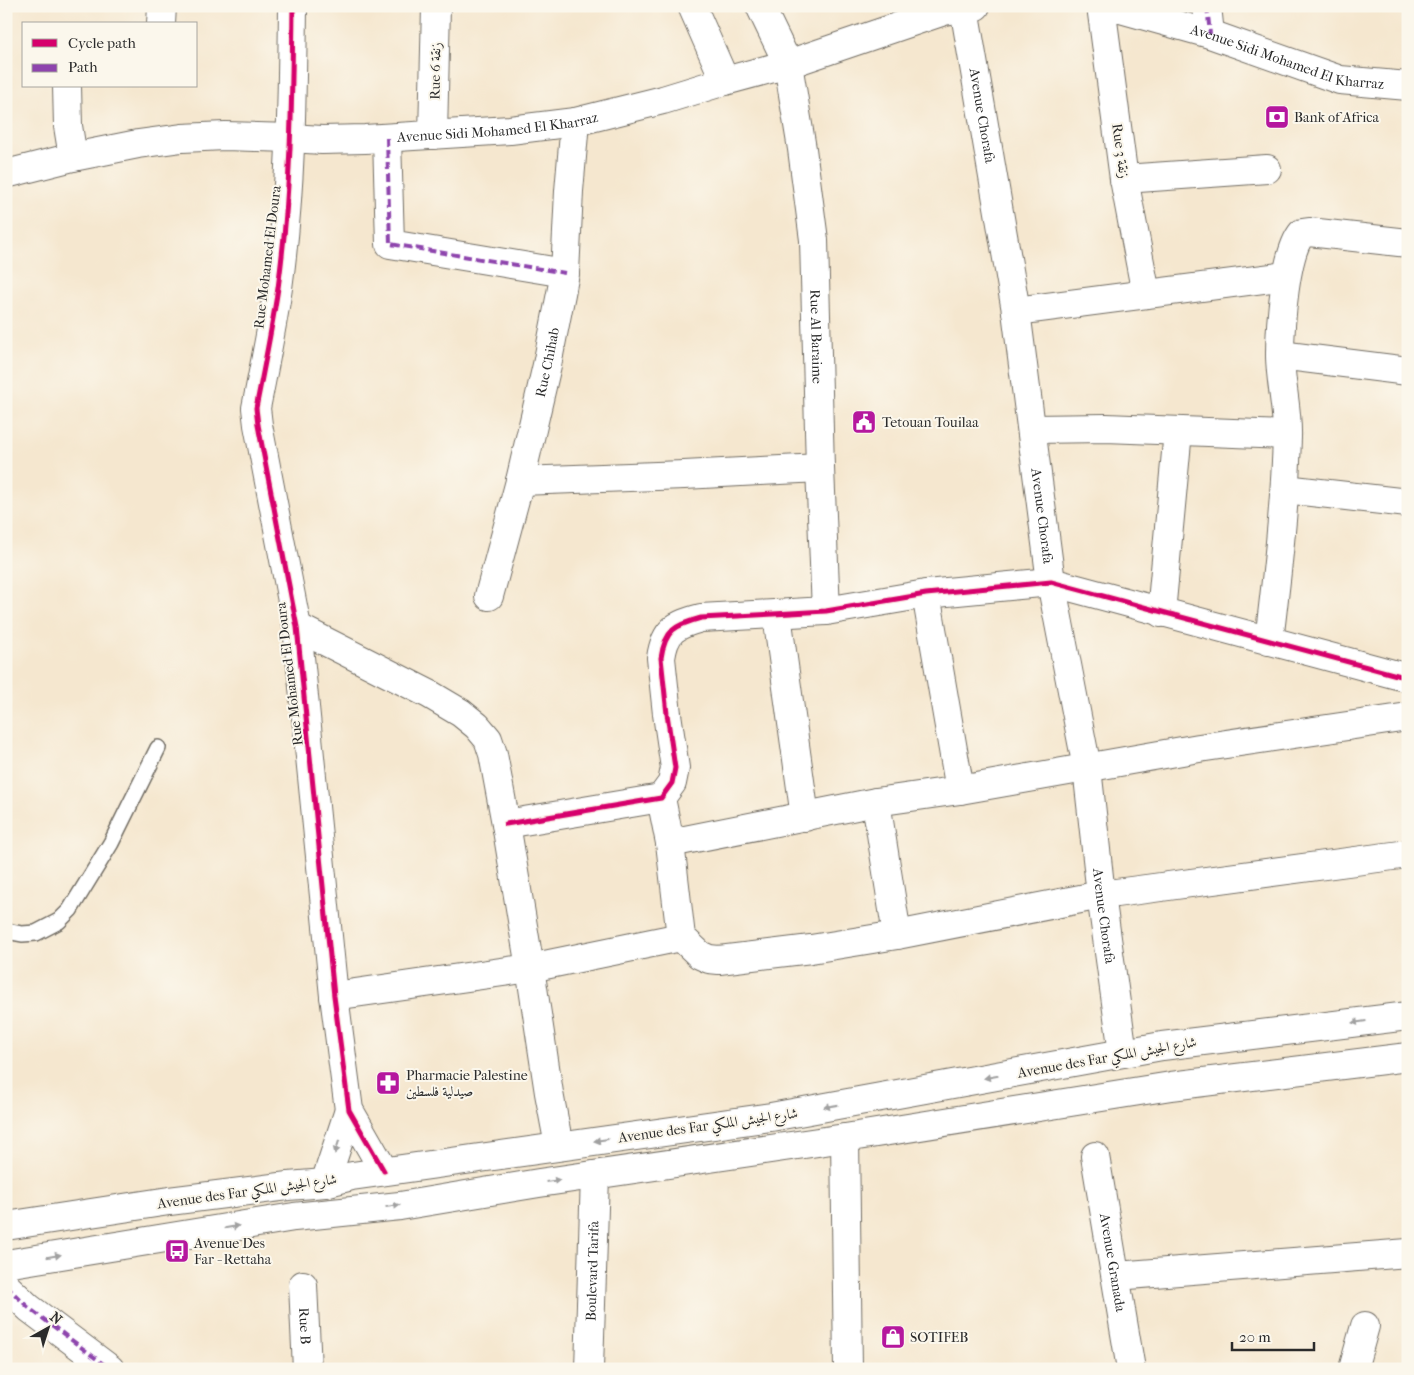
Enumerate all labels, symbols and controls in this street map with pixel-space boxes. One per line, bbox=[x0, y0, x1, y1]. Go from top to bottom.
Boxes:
street label: Avenue Sidi Mohamed El Kharraz bbox=[1187, 21, 1385, 93]
legend bbox=[22, 22, 198, 88]
text: Cycle path bbox=[68, 34, 136, 52]
street label: Rue 6 زنقة bbox=[427, 42, 444, 100]
text: Path bbox=[68, 58, 98, 76]
street label: Avenue Chorafa bbox=[965, 66, 999, 165]
bank icon: Bank of Africa bbox=[1264, 104, 1290, 130]
street label: Avenue Sidi Mohamed El Kharraz bbox=[395, 109, 600, 146]
place label: Bank of Africa bbox=[1294, 109, 1379, 126]
street label: Rue 3 زنقة bbox=[1108, 122, 1133, 180]
street label: Rue Mohamed El Doura bbox=[250, 184, 285, 330]
street label: Rue Al Baraime bbox=[806, 289, 826, 384]
street label: Rue Chihab bbox=[532, 326, 563, 399]
public building icon: Tetouan Touilaa bbox=[851, 409, 877, 435]
place label: Tetouan Touilaa bbox=[882, 414, 979, 431]
street label: Avenue Chorafa bbox=[1027, 466, 1057, 565]
street label: Rue Mohamed El Doura bbox=[272, 601, 307, 747]
street label: Avenue Chorafa bbox=[1089, 866, 1119, 965]
one-way arrow bbox=[1351, 1018, 1367, 1026]
street label: Avenue des Far شارع الجيش الملكي bbox=[1015, 1033, 1199, 1087]
place label: Pharmacie Palestine صيدلية فلسطين bbox=[406, 1067, 528, 1100]
pharmacy icon: Pharmacie Palestine صيدلية فلسطين bbox=[375, 1070, 401, 1096]
one-way arrow bbox=[983, 1074, 999, 1082]
one-way arrow bbox=[823, 1103, 839, 1111]
street label: Avenue des Far شارع الجيش الملكي bbox=[616, 1104, 800, 1152]
one-way arrow bbox=[593, 1136, 609, 1144]
one-way arrow bbox=[333, 1139, 340, 1154]
street label: Avenue des Far شارع الجيش الملكي bbox=[155, 1170, 339, 1218]
one-way arrow bbox=[546, 1176, 562, 1184]
one-way arrow bbox=[385, 1202, 401, 1210]
street label: Avenue Granada bbox=[1096, 1211, 1129, 1313]
street label: Boulevard Tarifa bbox=[582, 1220, 603, 1321]
one-way arrow bbox=[224, 1223, 240, 1231]
place label: Avenue Des Far - Rettaha bbox=[193, 1235, 272, 1268]
bus stop icon: Avenue Des Far - Rettaha bbox=[164, 1238, 190, 1264]
one-way arrow bbox=[47, 1252, 63, 1260]
north arrow bbox=[22, 1302, 72, 1352]
street label: Rue B bbox=[295, 1307, 314, 1345]
text: N bbox=[46, 1308, 66, 1328]
scale bar bbox=[1232, 1320, 1314, 1352]
shop icon: SOTIFEB bbox=[880, 1324, 906, 1350]
text: 20 m bbox=[1239, 1328, 1271, 1346]
place label: SOTIFEB bbox=[910, 1329, 968, 1346]

